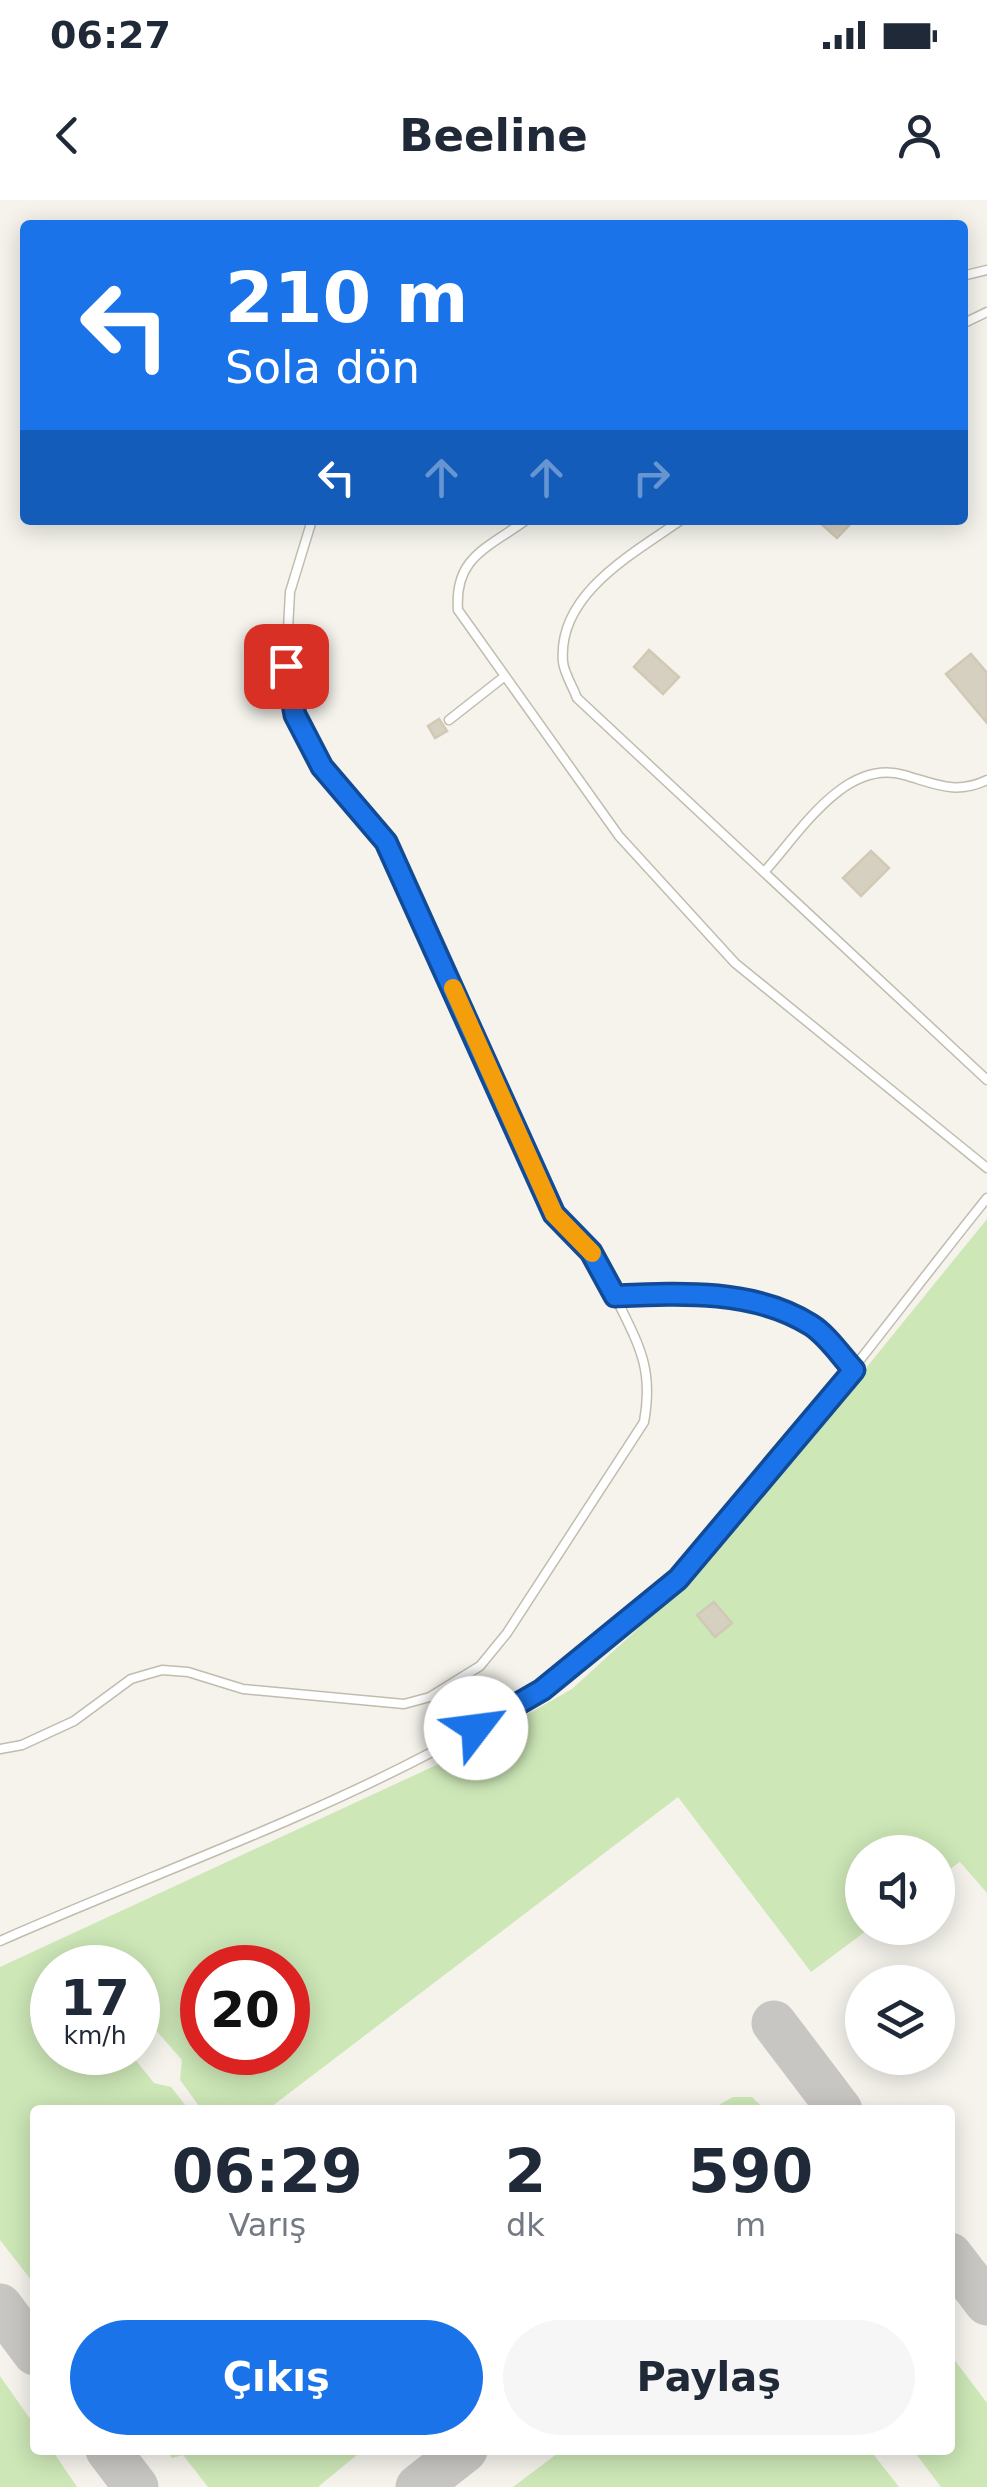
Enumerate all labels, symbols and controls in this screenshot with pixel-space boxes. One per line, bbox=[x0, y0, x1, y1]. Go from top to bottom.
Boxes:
text: 06:27 bbox=[50, 13, 171, 57]
icon: back bbox=[40, 108, 95, 163]
icon: person bbox=[892, 108, 947, 163]
text: Beeline bbox=[399, 109, 588, 162]
text: 210 m bbox=[225, 257, 468, 339]
icon: left bbox=[60, 260, 190, 390]
text: Sola dön bbox=[225, 341, 420, 394]
icon: left bbox=[309, 450, 364, 505]
icon: ahead bbox=[414, 450, 469, 505]
icon: ahead bbox=[519, 450, 574, 505]
icon: right bbox=[624, 450, 679, 505]
pin bbox=[244, 624, 329, 709]
icon: arrive bbox=[259, 639, 314, 694]
position arrow bbox=[424, 1676, 528, 1780]
map controls bbox=[845, 1835, 955, 2075]
button: sound bbox=[845, 1835, 955, 1945]
speed limit sign: 20 bbox=[180, 1945, 310, 2075]
button: layers bbox=[845, 1965, 955, 2075]
text: 17 bbox=[60, 1969, 130, 2027]
text: km/h bbox=[63, 2021, 127, 2050]
text: 06:29 bbox=[172, 2136, 363, 2206]
text: 2 bbox=[505, 2136, 546, 2206]
text: 590 bbox=[688, 2136, 813, 2206]
text: Varış bbox=[228, 2206, 306, 2244]
text: dk bbox=[506, 2206, 545, 2244]
text: m bbox=[735, 2206, 766, 2244]
button: Çıkış bbox=[70, 2320, 483, 2435]
button: Paylaş bbox=[503, 2320, 915, 2435]

